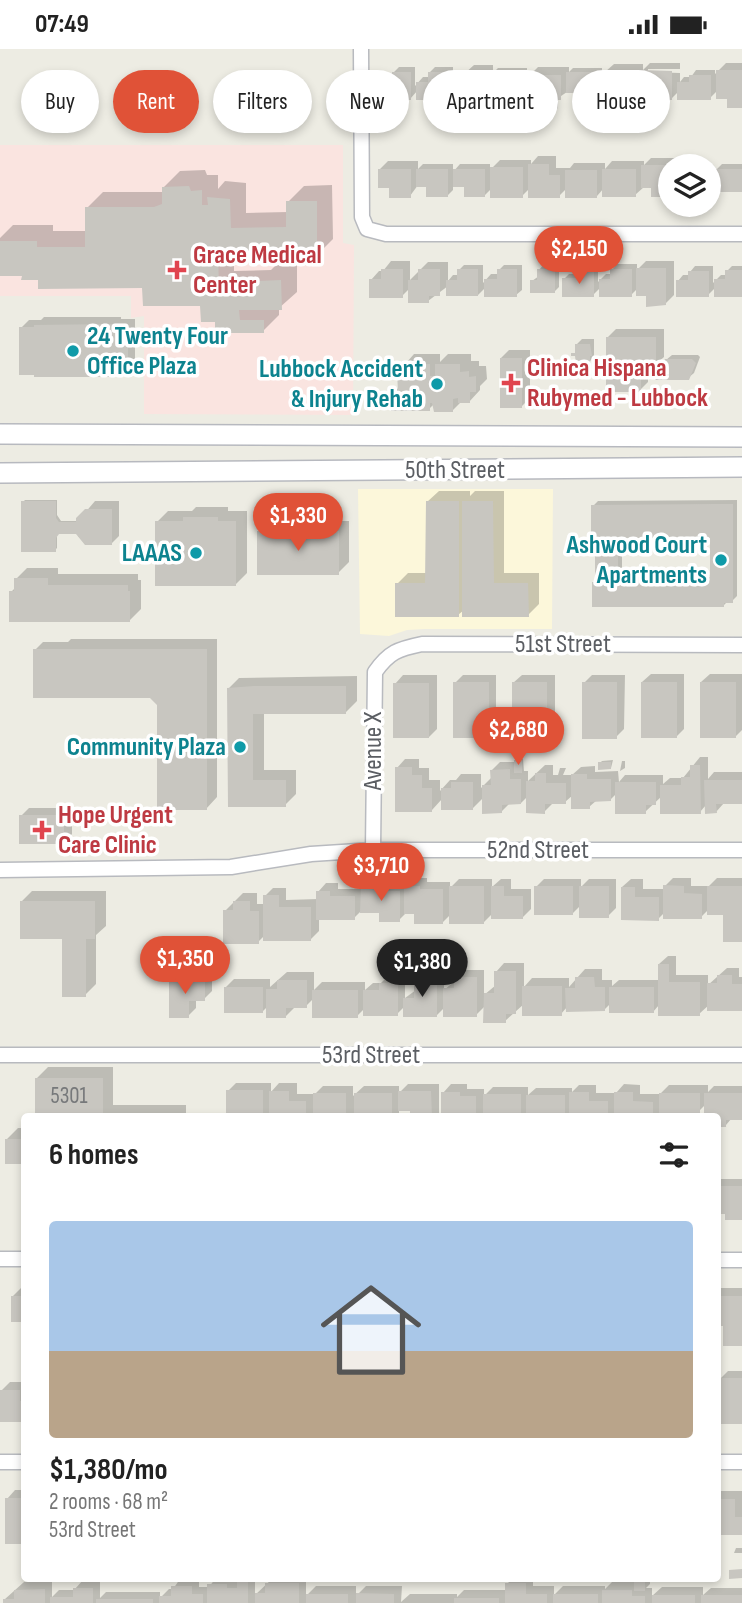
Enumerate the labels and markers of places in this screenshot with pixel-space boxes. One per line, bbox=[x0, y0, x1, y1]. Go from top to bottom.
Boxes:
pin: $2,150 bbox=[522, 226, 636, 286]
place label: Grace Medical Center bbox=[193, 240, 322, 301]
marker: Grace Medical Center bbox=[167, 260, 187, 280]
place label: 24 Twenty Four Office Plaza bbox=[87, 321, 228, 382]
marker: 24 Twenty Four Office Plaza bbox=[65, 343, 81, 359]
place label: Clinica Hispana Rubymed - Lubbock bbox=[527, 353, 708, 414]
place label: Lubbock Accident & Injury Rehab bbox=[259, 354, 423, 415]
marker: Clinica Hispana Rubymed - Lubbock bbox=[501, 373, 521, 393]
marker: Lubbock Accident & Injury Rehab bbox=[429, 376, 445, 392]
pin: $1,330 bbox=[241, 493, 355, 553]
place label: Ashwood Court Apartments bbox=[566, 530, 707, 591]
place label: LAAAS bbox=[122, 538, 182, 569]
marker: LAAAS bbox=[188, 545, 204, 561]
marker: Ashwood Court Apartments bbox=[713, 552, 729, 568]
pin: $2,680 bbox=[461, 707, 575, 767]
place label: Community Plaza bbox=[67, 732, 226, 763]
marker: Community Plaza bbox=[232, 739, 248, 755]
place label: Hope Urgent Care Clinic bbox=[58, 800, 173, 861]
marker: Hope Urgent Care Clinic bbox=[32, 820, 52, 840]
pin: $3,710 bbox=[324, 843, 438, 903]
pin: $1,350 bbox=[128, 937, 242, 996]
pin: $1,380 bbox=[365, 939, 479, 999]

